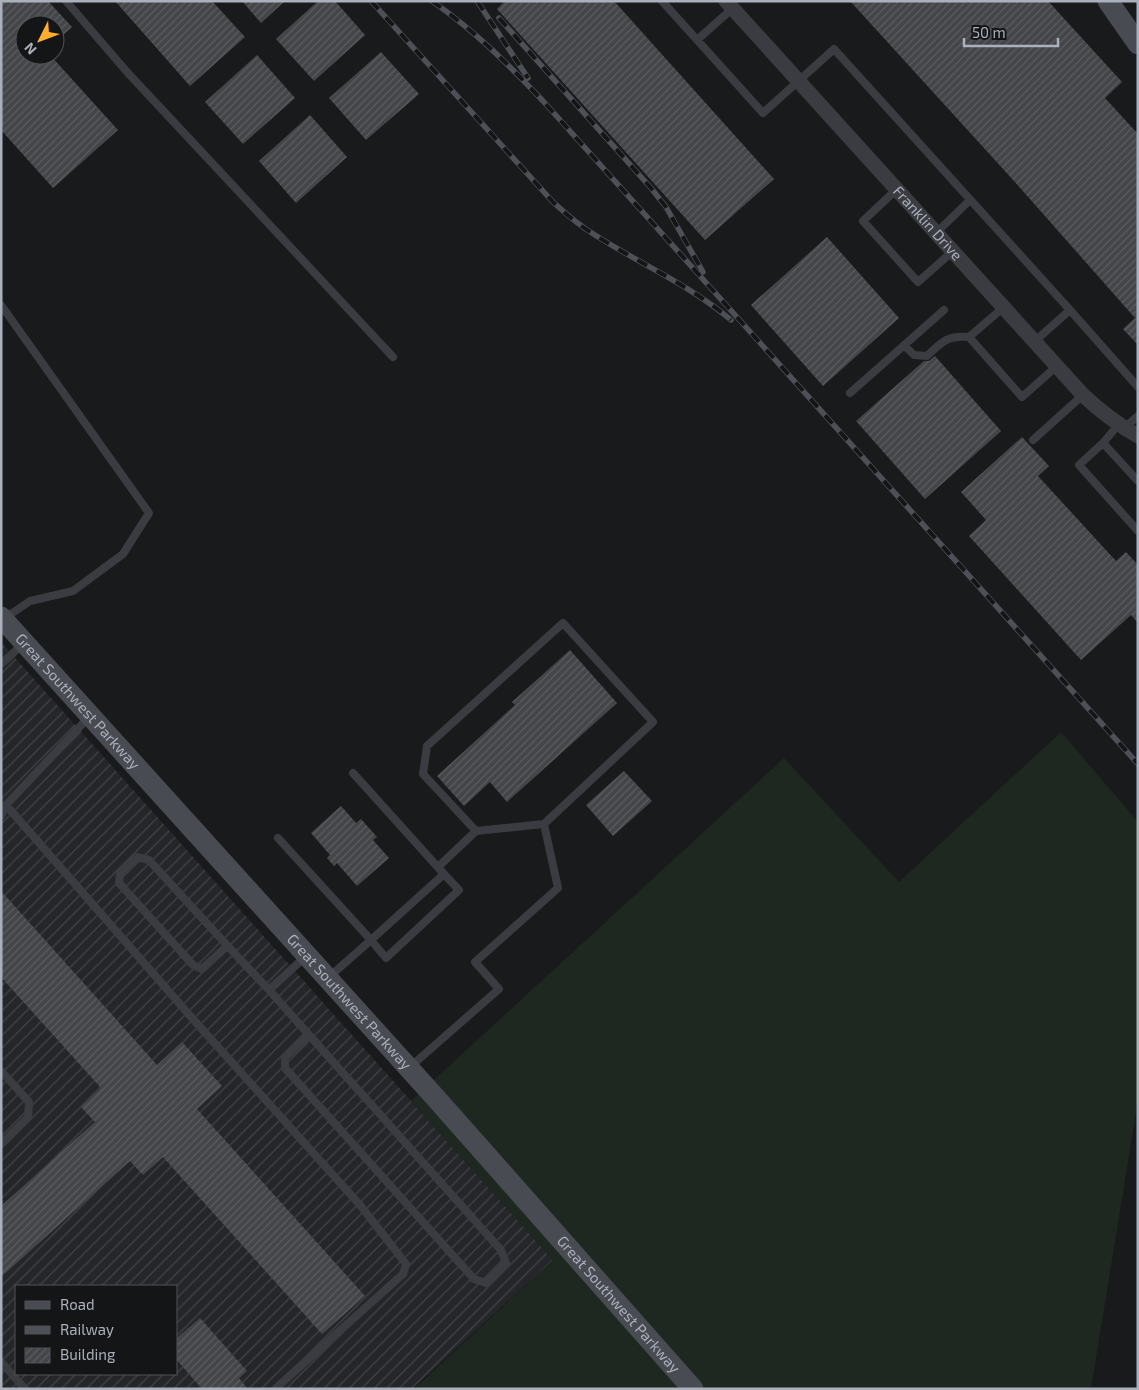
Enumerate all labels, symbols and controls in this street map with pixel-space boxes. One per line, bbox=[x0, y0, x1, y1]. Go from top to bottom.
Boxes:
north arrow bbox=[15, 15, 65, 65]
scale bar bbox=[964, 15, 1058, 47]
text: 50 m bbox=[972, 23, 1006, 41]
text: N bbox=[20, 40, 40, 58]
street label: Franklin Drive bbox=[890, 182, 967, 264]
street label: Great Southwest Parkway bbox=[12, 629, 144, 773]
street label: Great Southwest Parkway bbox=[284, 930, 416, 1073]
street label: Great Southwest Parkway bbox=[554, 1232, 684, 1376]
legend bbox=[15, 1285, 178, 1375]
text: Road bbox=[60, 1295, 95, 1313]
text: Railway bbox=[60, 1320, 114, 1338]
text: Building bbox=[60, 1345, 116, 1363]

